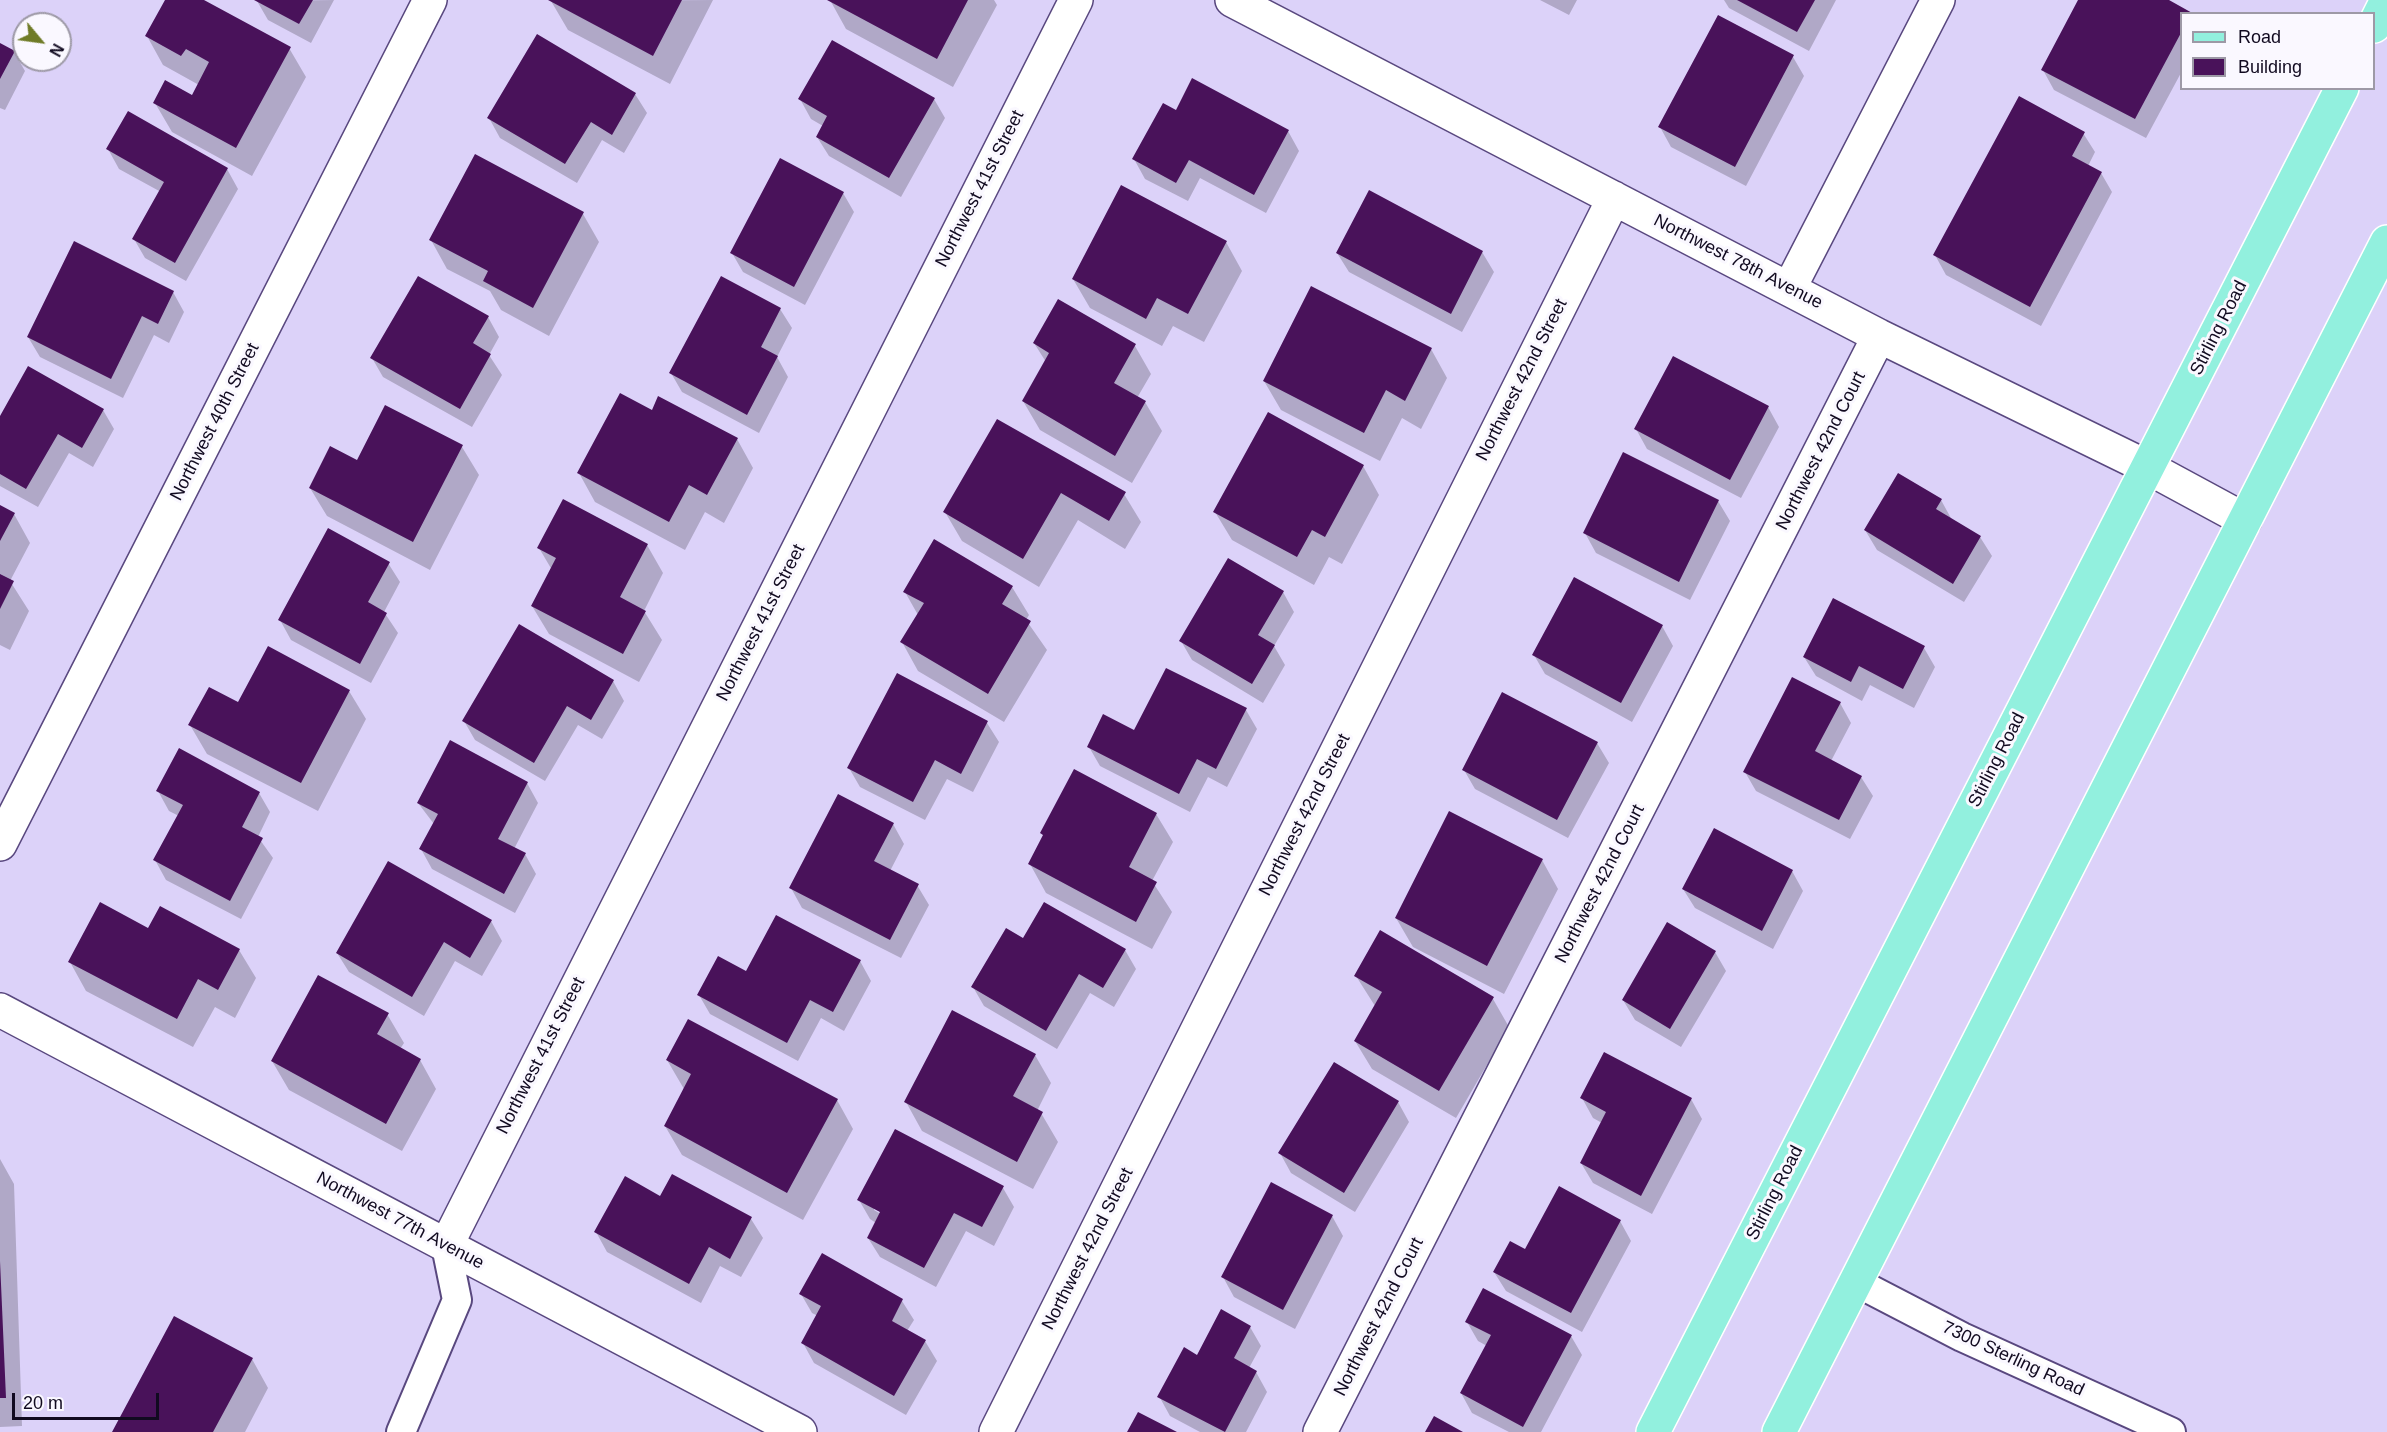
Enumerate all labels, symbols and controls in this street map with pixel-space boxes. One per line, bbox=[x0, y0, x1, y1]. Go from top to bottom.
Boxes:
north arrow bbox=[12, 12, 72, 72]
legend bbox=[2180, 12, 2375, 90]
text: Road bbox=[2238, 27, 2281, 47]
text: N bbox=[46, 41, 67, 59]
text: Building bbox=[2238, 57, 2302, 77]
street label: Northwest 41st Street bbox=[931, 107, 1029, 271]
street label: Northwest 78th Avenue bbox=[1650, 210, 1826, 314]
street label: Stirling Road bbox=[2186, 277, 2252, 379]
street label: Northwest 42nd Street bbox=[1472, 295, 1572, 465]
street label: Northwest 40th Street bbox=[166, 340, 264, 504]
street label: Northwest 42nd Court bbox=[1772, 368, 1870, 534]
street label: Northwest 41st Street bbox=[712, 541, 810, 705]
street label: Stirling Road bbox=[1964, 709, 2030, 811]
street label: Northwest 42nd Street bbox=[1255, 730, 1355, 900]
street label: Northwest 42nd Court bbox=[1551, 801, 1649, 967]
street label: Northwest 41st Street bbox=[492, 974, 590, 1138]
street label: Stirling Road bbox=[1742, 1142, 1808, 1244]
street label: Northwest 42nd Street bbox=[1038, 1164, 1138, 1334]
street label: Northwest 77th Avenue bbox=[312, 1168, 488, 1274]
street label: Northwest 42nd Court bbox=[1330, 1234, 1428, 1400]
street label: 7300 Sterling Road bbox=[1939, 1317, 2087, 1401]
scale bar bbox=[15, 1381, 162, 1419]
text: 20 m bbox=[23, 1393, 63, 1413]

